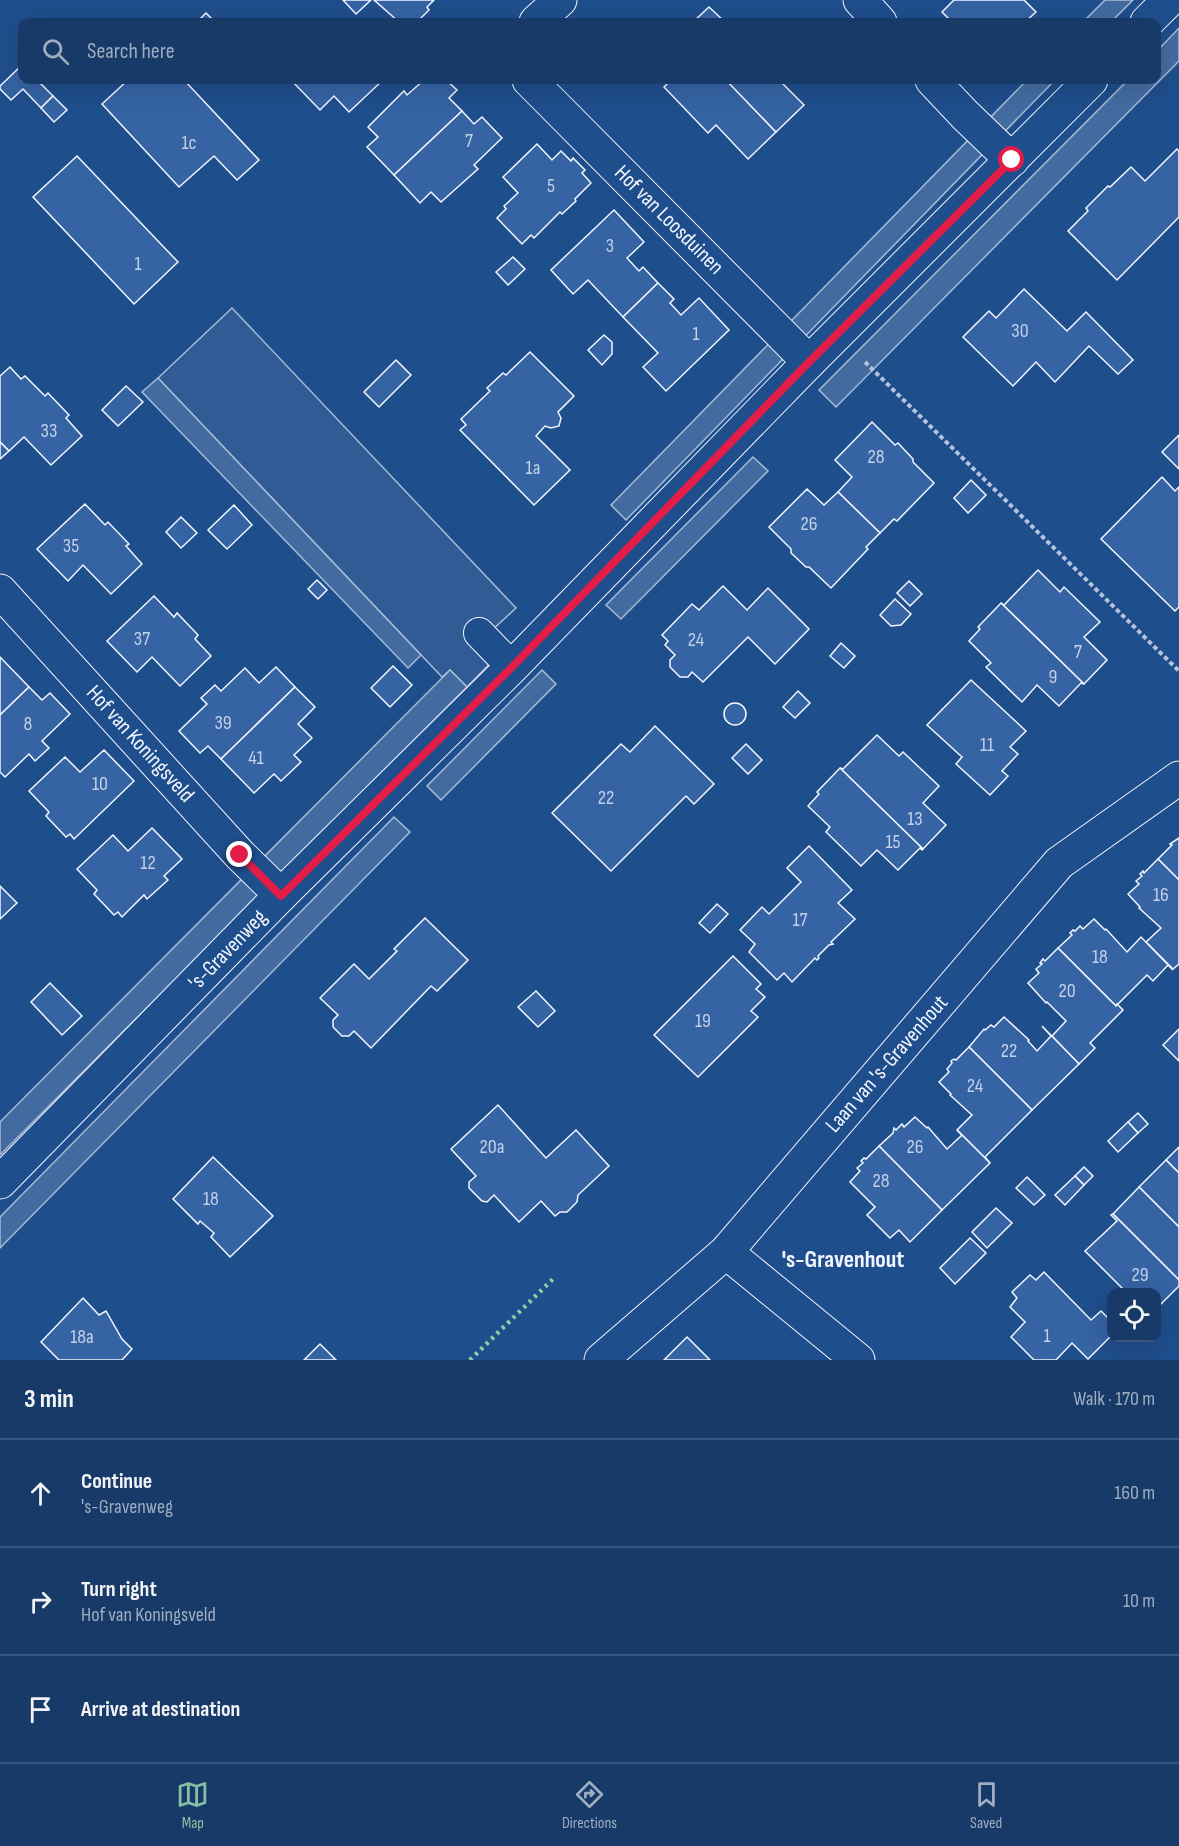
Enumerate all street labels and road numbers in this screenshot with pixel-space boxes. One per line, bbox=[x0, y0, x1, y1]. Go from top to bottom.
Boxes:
street label: Hof van Loosduinen bbox=[609, 160, 729, 280]
street label: Hof van Koningsveld bbox=[80, 680, 200, 808]
street label: 's-Gravenweg bbox=[183, 904, 273, 996]
street label: Laan van 's-Gravenhout bbox=[820, 990, 954, 1138]

